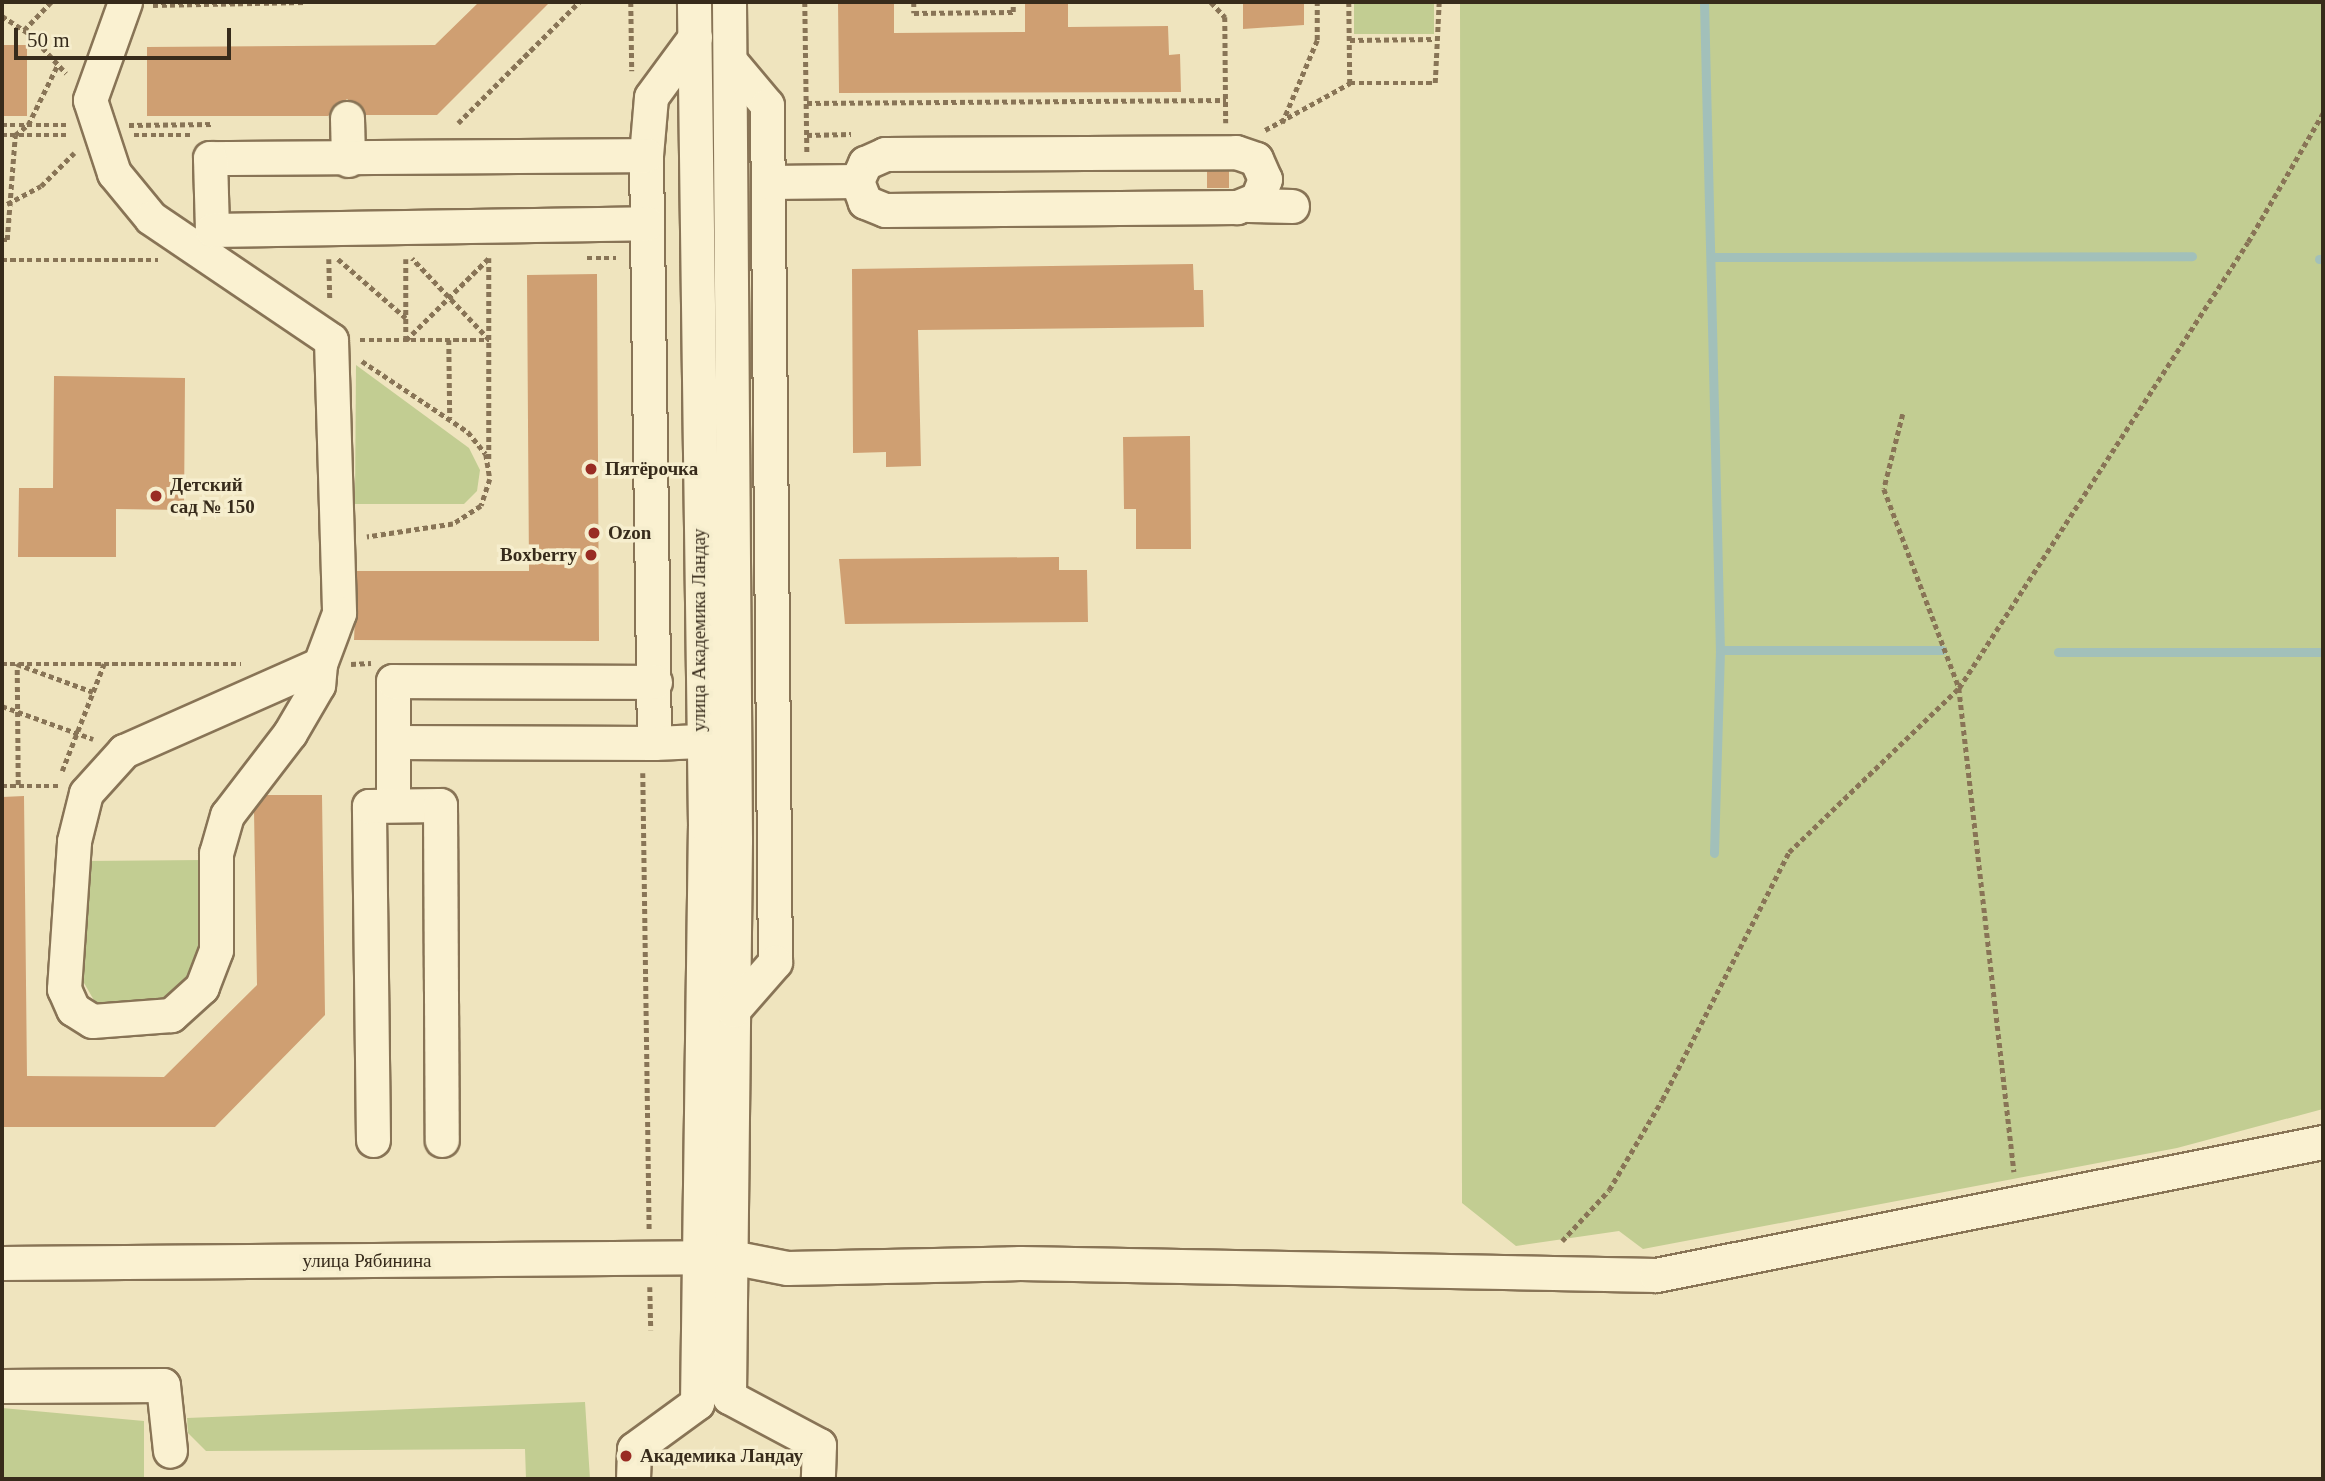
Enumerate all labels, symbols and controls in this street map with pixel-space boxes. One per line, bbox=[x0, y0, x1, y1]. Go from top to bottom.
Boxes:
scale bar bbox=[18, 14, 234, 58]
text: 50 m bbox=[27, 28, 70, 52]
place label: Пятёрочка bbox=[605, 458, 698, 480]
marker: Пятёрочка bbox=[583, 461, 599, 477]
place label: Детский сад № 150 bbox=[170, 474, 255, 518]
marker: Детский сад № 150 bbox=[148, 488, 164, 504]
place label: Ozon bbox=[608, 522, 651, 544]
marker: Ozon bbox=[586, 525, 602, 541]
street label: улица Академика Ландау bbox=[688, 528, 710, 732]
place label: Boxberry bbox=[500, 544, 577, 566]
marker: Boxberry bbox=[583, 547, 599, 563]
street label: улица Рябинина bbox=[302, 1250, 432, 1272]
place label: Академика Ландау bbox=[640, 1445, 803, 1467]
marker: Академика Ландау bbox=[618, 1448, 634, 1464]

